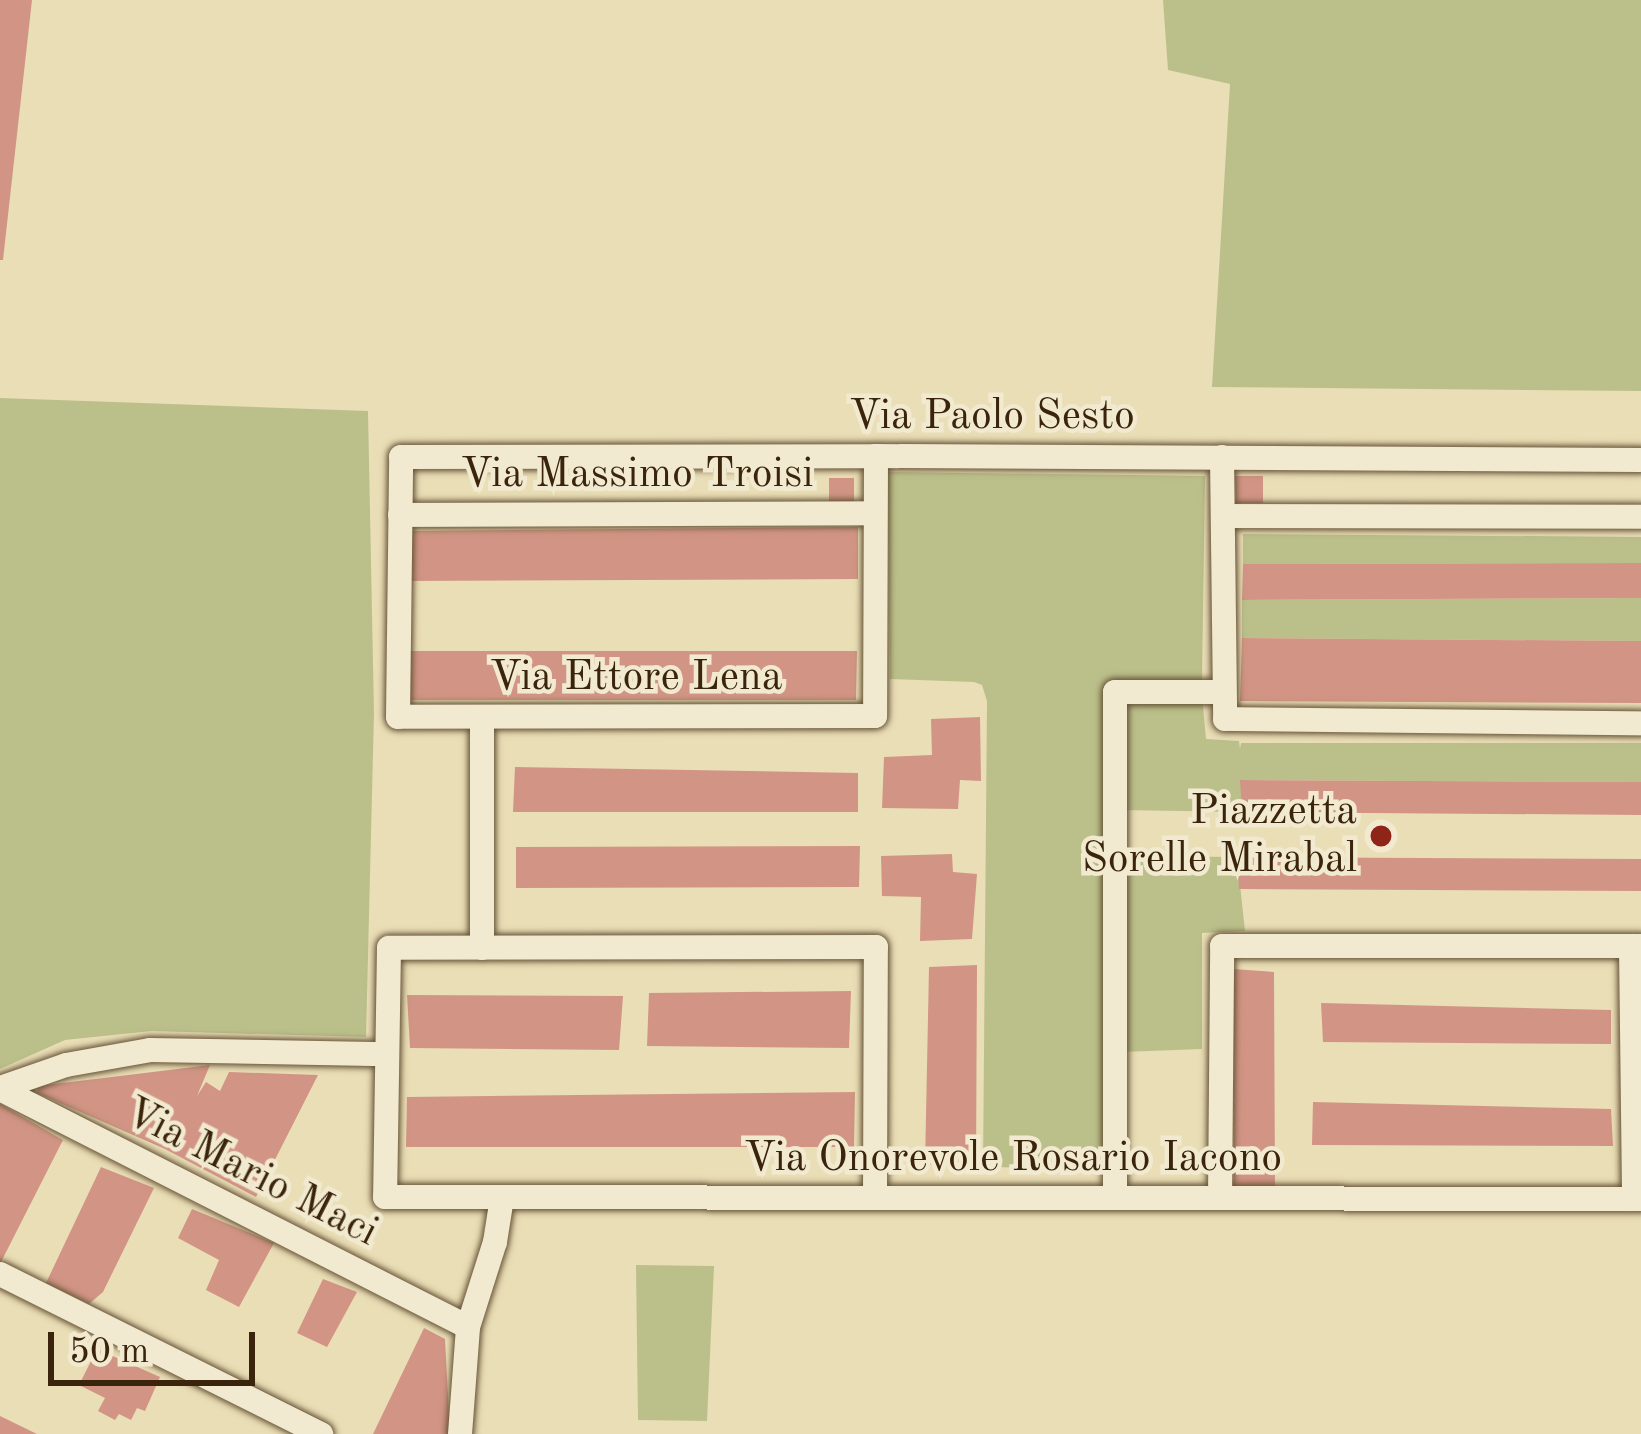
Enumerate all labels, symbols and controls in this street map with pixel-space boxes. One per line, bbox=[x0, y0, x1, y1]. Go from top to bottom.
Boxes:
street label: Via Paolo Sesto bbox=[849, 392, 1135, 442]
street label: Via Massimo Troisi bbox=[460, 450, 814, 500]
street label: Via Ettore Lena bbox=[490, 653, 782, 703]
place label: Piazzetta Sorelle Mirabal bbox=[1082, 787, 1357, 886]
marker: Piazzetta Sorelle Mirabal bbox=[1368, 823, 1394, 849]
street label: Via Mario Maci bbox=[116, 1088, 386, 1258]
street label: Via Onorevole Rosario Iacono bbox=[744, 1134, 1282, 1184]
scale bar bbox=[54, 1308, 261, 1382]
text: 50 m bbox=[69, 1335, 149, 1371]

